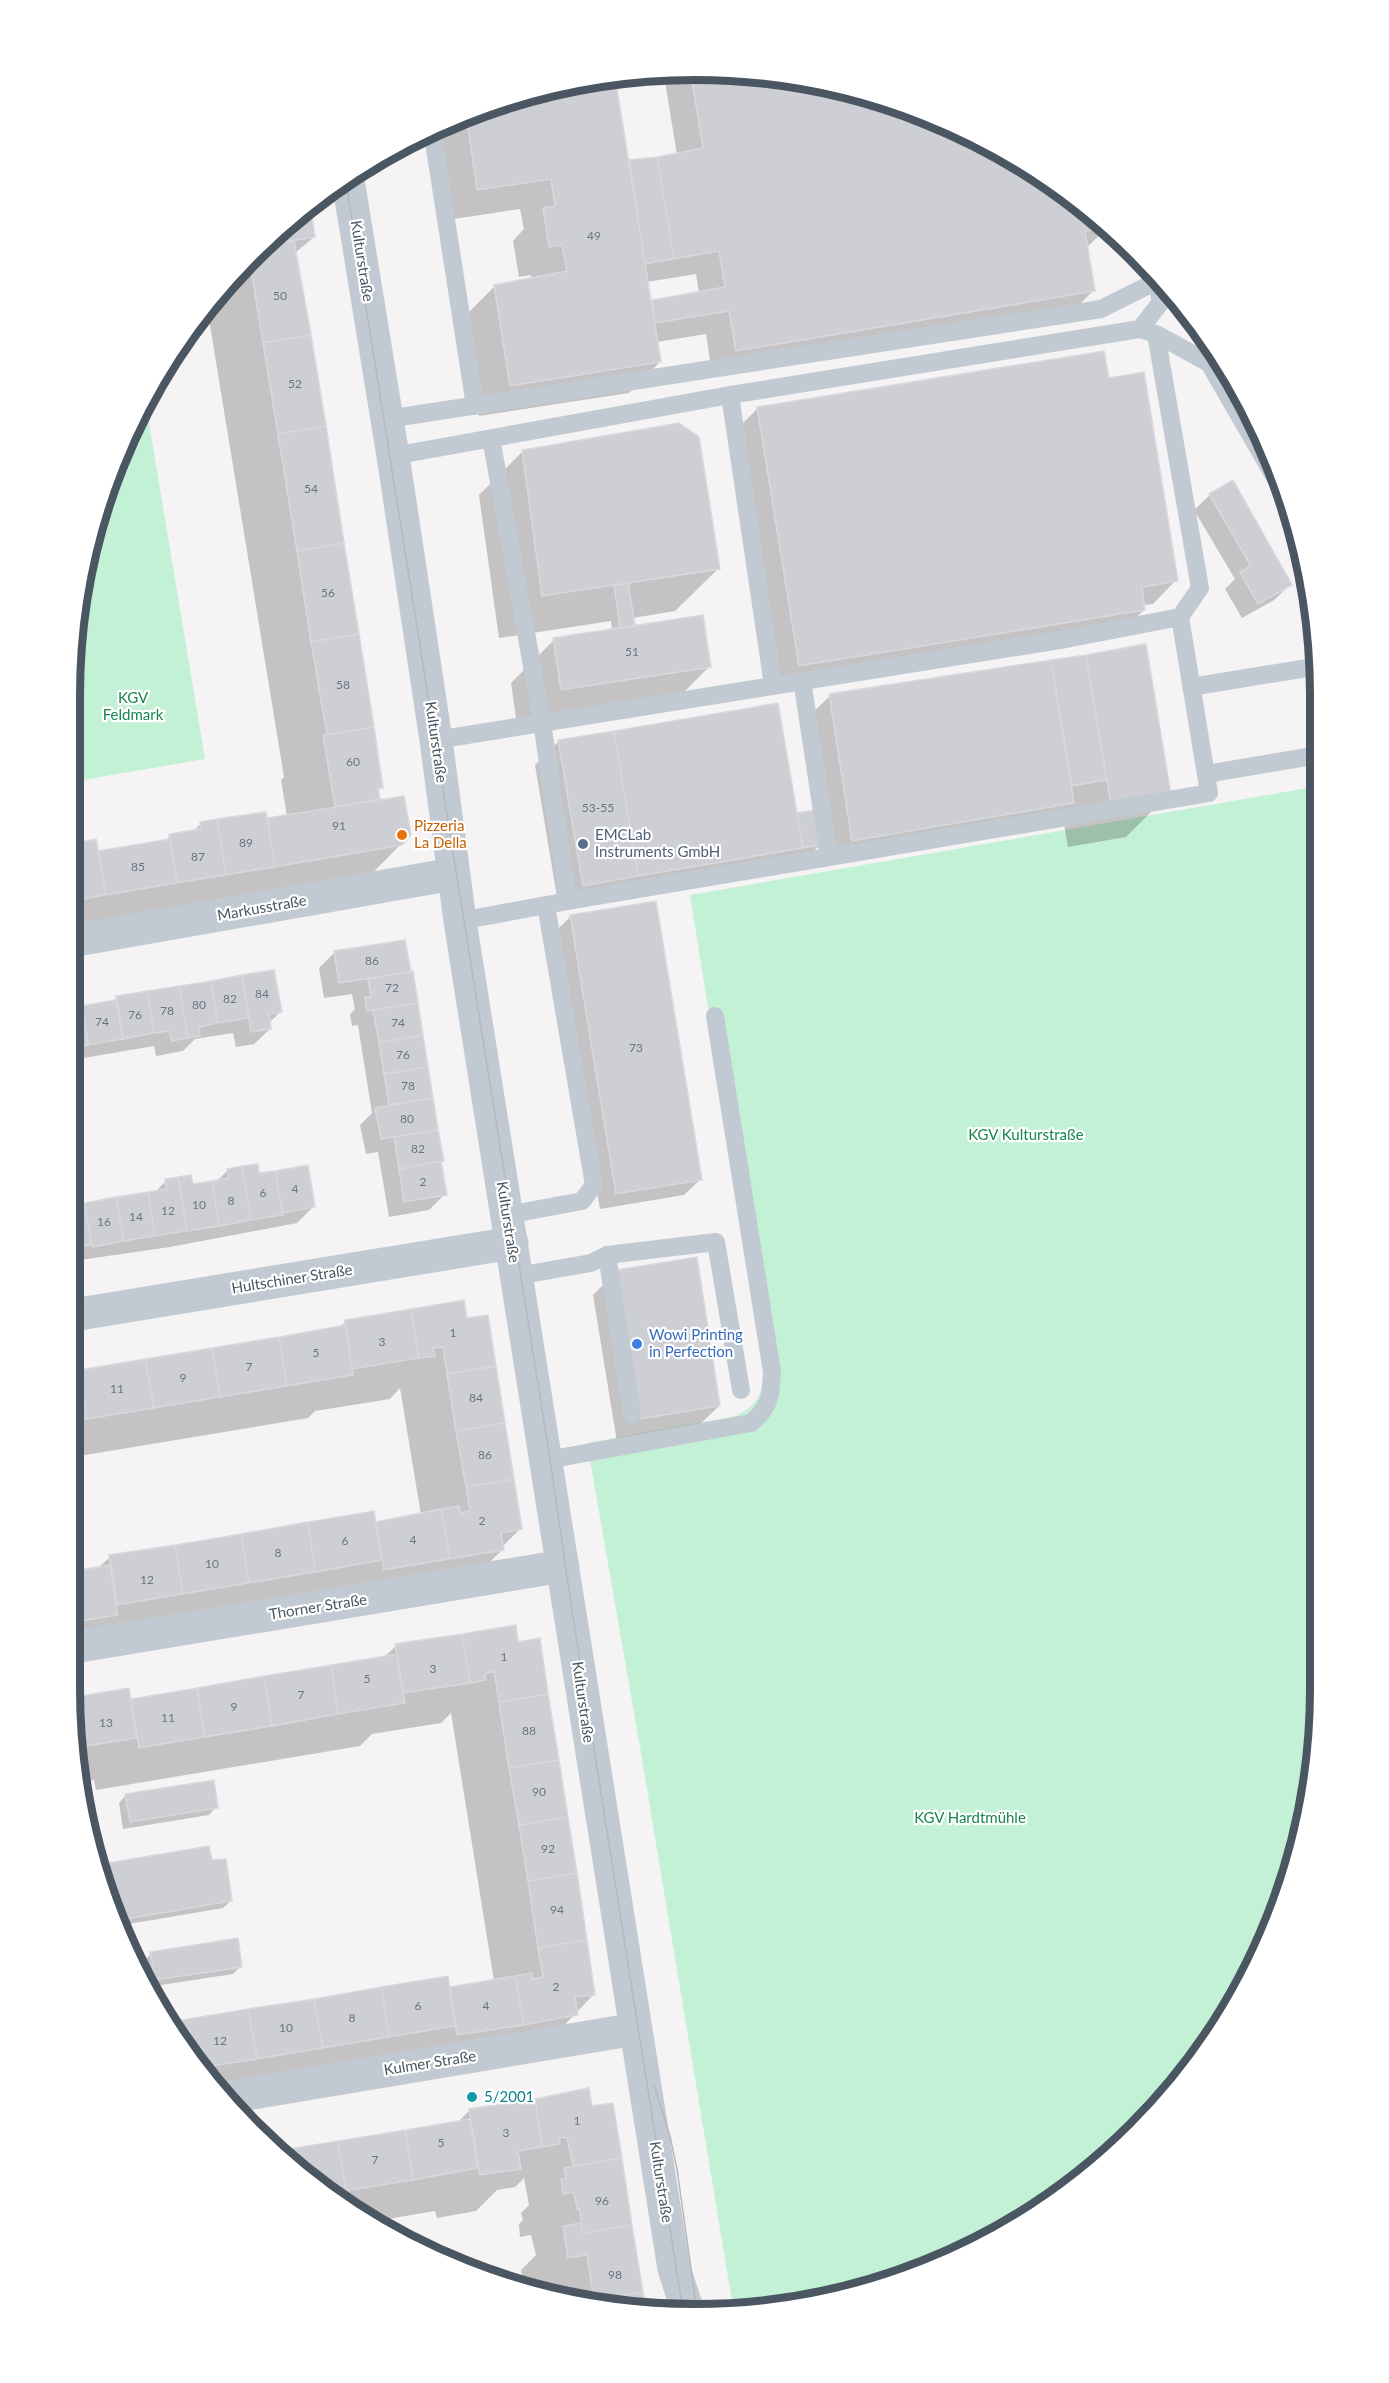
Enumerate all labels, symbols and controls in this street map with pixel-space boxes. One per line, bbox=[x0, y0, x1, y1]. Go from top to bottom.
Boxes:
street label: Kulturstraße bbox=[348, 219, 378, 303]
house number: 49 bbox=[587, 228, 601, 243]
house number: 50 bbox=[273, 288, 287, 303]
house number: 52 bbox=[288, 376, 302, 391]
house number: 54 bbox=[304, 481, 318, 496]
house number: 56 bbox=[321, 585, 335, 600]
house number: 51 bbox=[625, 644, 639, 659]
house number: 58 bbox=[336, 677, 350, 692]
park label: KGV Feldmark bbox=[103, 688, 164, 723]
street label: Kulturstraße bbox=[422, 700, 452, 784]
house number: 60 bbox=[346, 754, 360, 769]
house number: 53-55 bbox=[582, 800, 614, 815]
place label: Pizzeria La Della bbox=[414, 816, 467, 851]
house number: 91 bbox=[332, 818, 346, 833]
place label: EMCLab Instruments GmbH bbox=[595, 825, 720, 860]
marker: Pizzeria La Della bbox=[395, 828, 409, 842]
house number: 89 bbox=[239, 835, 253, 850]
marker: EMCLab Instruments GmbH bbox=[576, 837, 590, 851]
house number: 87 bbox=[191, 849, 205, 864]
house number: 85 bbox=[131, 859, 145, 874]
street label: Markusstraße bbox=[216, 890, 308, 924]
house number: 86 bbox=[365, 953, 379, 968]
house number: 72 bbox=[385, 980, 399, 995]
house number: 84 bbox=[255, 986, 269, 1001]
house number: 82 bbox=[223, 991, 237, 1006]
house number: 80 bbox=[192, 997, 206, 1012]
house number: 78 bbox=[160, 1003, 174, 1018]
house number: 76 bbox=[128, 1007, 142, 1022]
house number: 74 bbox=[95, 1014, 109, 1029]
house number: 74 bbox=[391, 1015, 405, 1030]
house number: 73 bbox=[629, 1040, 643, 1055]
house number: 76 bbox=[396, 1047, 410, 1062]
house number: 78 bbox=[401, 1078, 415, 1093]
house number: 80 bbox=[400, 1111, 414, 1126]
park label: KGV Kulturstraße bbox=[968, 1125, 1084, 1143]
house number: 82 bbox=[411, 1141, 425, 1156]
house number: 2 bbox=[420, 1174, 427, 1189]
street label: Kulturstraße bbox=[494, 1180, 524, 1264]
house number: 4 bbox=[292, 1181, 299, 1196]
house number: 6 bbox=[260, 1185, 267, 1200]
house number: 8 bbox=[228, 1193, 235, 1208]
house number: 10 bbox=[192, 1197, 206, 1212]
house number: 12 bbox=[161, 1203, 175, 1218]
house number: 14 bbox=[129, 1209, 143, 1224]
house number: 16 bbox=[97, 1214, 111, 1229]
street label: Hultschiner Straße bbox=[230, 1260, 354, 1296]
house number: 1 bbox=[450, 1325, 457, 1340]
place label: Wowi Printing in Perfection bbox=[649, 1325, 743, 1360]
house number: 3 bbox=[379, 1334, 386, 1349]
marker: Wowi Printing in Perfection bbox=[630, 1337, 644, 1351]
house number: 5 bbox=[313, 1345, 320, 1360]
house number: 7 bbox=[246, 1359, 253, 1374]
house number: 9 bbox=[180, 1370, 187, 1385]
house number: 11 bbox=[110, 1381, 124, 1396]
house number: 84 bbox=[469, 1390, 483, 1405]
house number: 86 bbox=[478, 1447, 492, 1462]
house number: 2 bbox=[479, 1513, 486, 1528]
house number: 4 bbox=[410, 1532, 417, 1547]
house number: 6 bbox=[342, 1533, 349, 1548]
house number: 8 bbox=[275, 1545, 282, 1560]
house number: 10 bbox=[205, 1556, 219, 1571]
house number: 12 bbox=[140, 1572, 154, 1587]
street label: Thorner Straße bbox=[268, 1589, 368, 1623]
house number: 1 bbox=[501, 1649, 508, 1664]
street label: Kulturstraße bbox=[569, 1660, 599, 1744]
house number: 3 bbox=[430, 1661, 437, 1676]
house number: 5 bbox=[364, 1671, 371, 1686]
house number: 7 bbox=[298, 1687, 305, 1702]
house number: 9 bbox=[231, 1699, 238, 1714]
house number: 11 bbox=[161, 1710, 175, 1725]
house number: 13 bbox=[99, 1715, 113, 1730]
house number: 88 bbox=[522, 1723, 536, 1738]
house number: 90 bbox=[532, 1784, 546, 1799]
park label: KGV Hardtmühle bbox=[914, 1808, 1026, 1826]
house number: 92 bbox=[541, 1841, 555, 1856]
house number: 94 bbox=[550, 1902, 564, 1917]
house number: 2 bbox=[553, 1979, 560, 1994]
house number: 6 bbox=[415, 1998, 422, 2013]
house number: 4 bbox=[483, 1998, 490, 2013]
house number: 8 bbox=[349, 2010, 356, 2025]
house number: 10 bbox=[279, 2020, 293, 2035]
house number: 12 bbox=[213, 2033, 227, 2048]
street label: Kulmer Straße bbox=[382, 2046, 477, 2078]
place label: 5/2001 bbox=[484, 2087, 534, 2105]
marker: 5/2001 bbox=[465, 2090, 479, 2104]
house number: 1 bbox=[574, 2113, 581, 2128]
house number: 3 bbox=[503, 2125, 510, 2140]
house number: 5 bbox=[438, 2135, 445, 2150]
street label: Kulturstraße bbox=[647, 2140, 677, 2224]
house number: 7 bbox=[372, 2152, 379, 2167]
house number: 96 bbox=[595, 2193, 609, 2208]
house number: 98 bbox=[608, 2267, 622, 2282]

